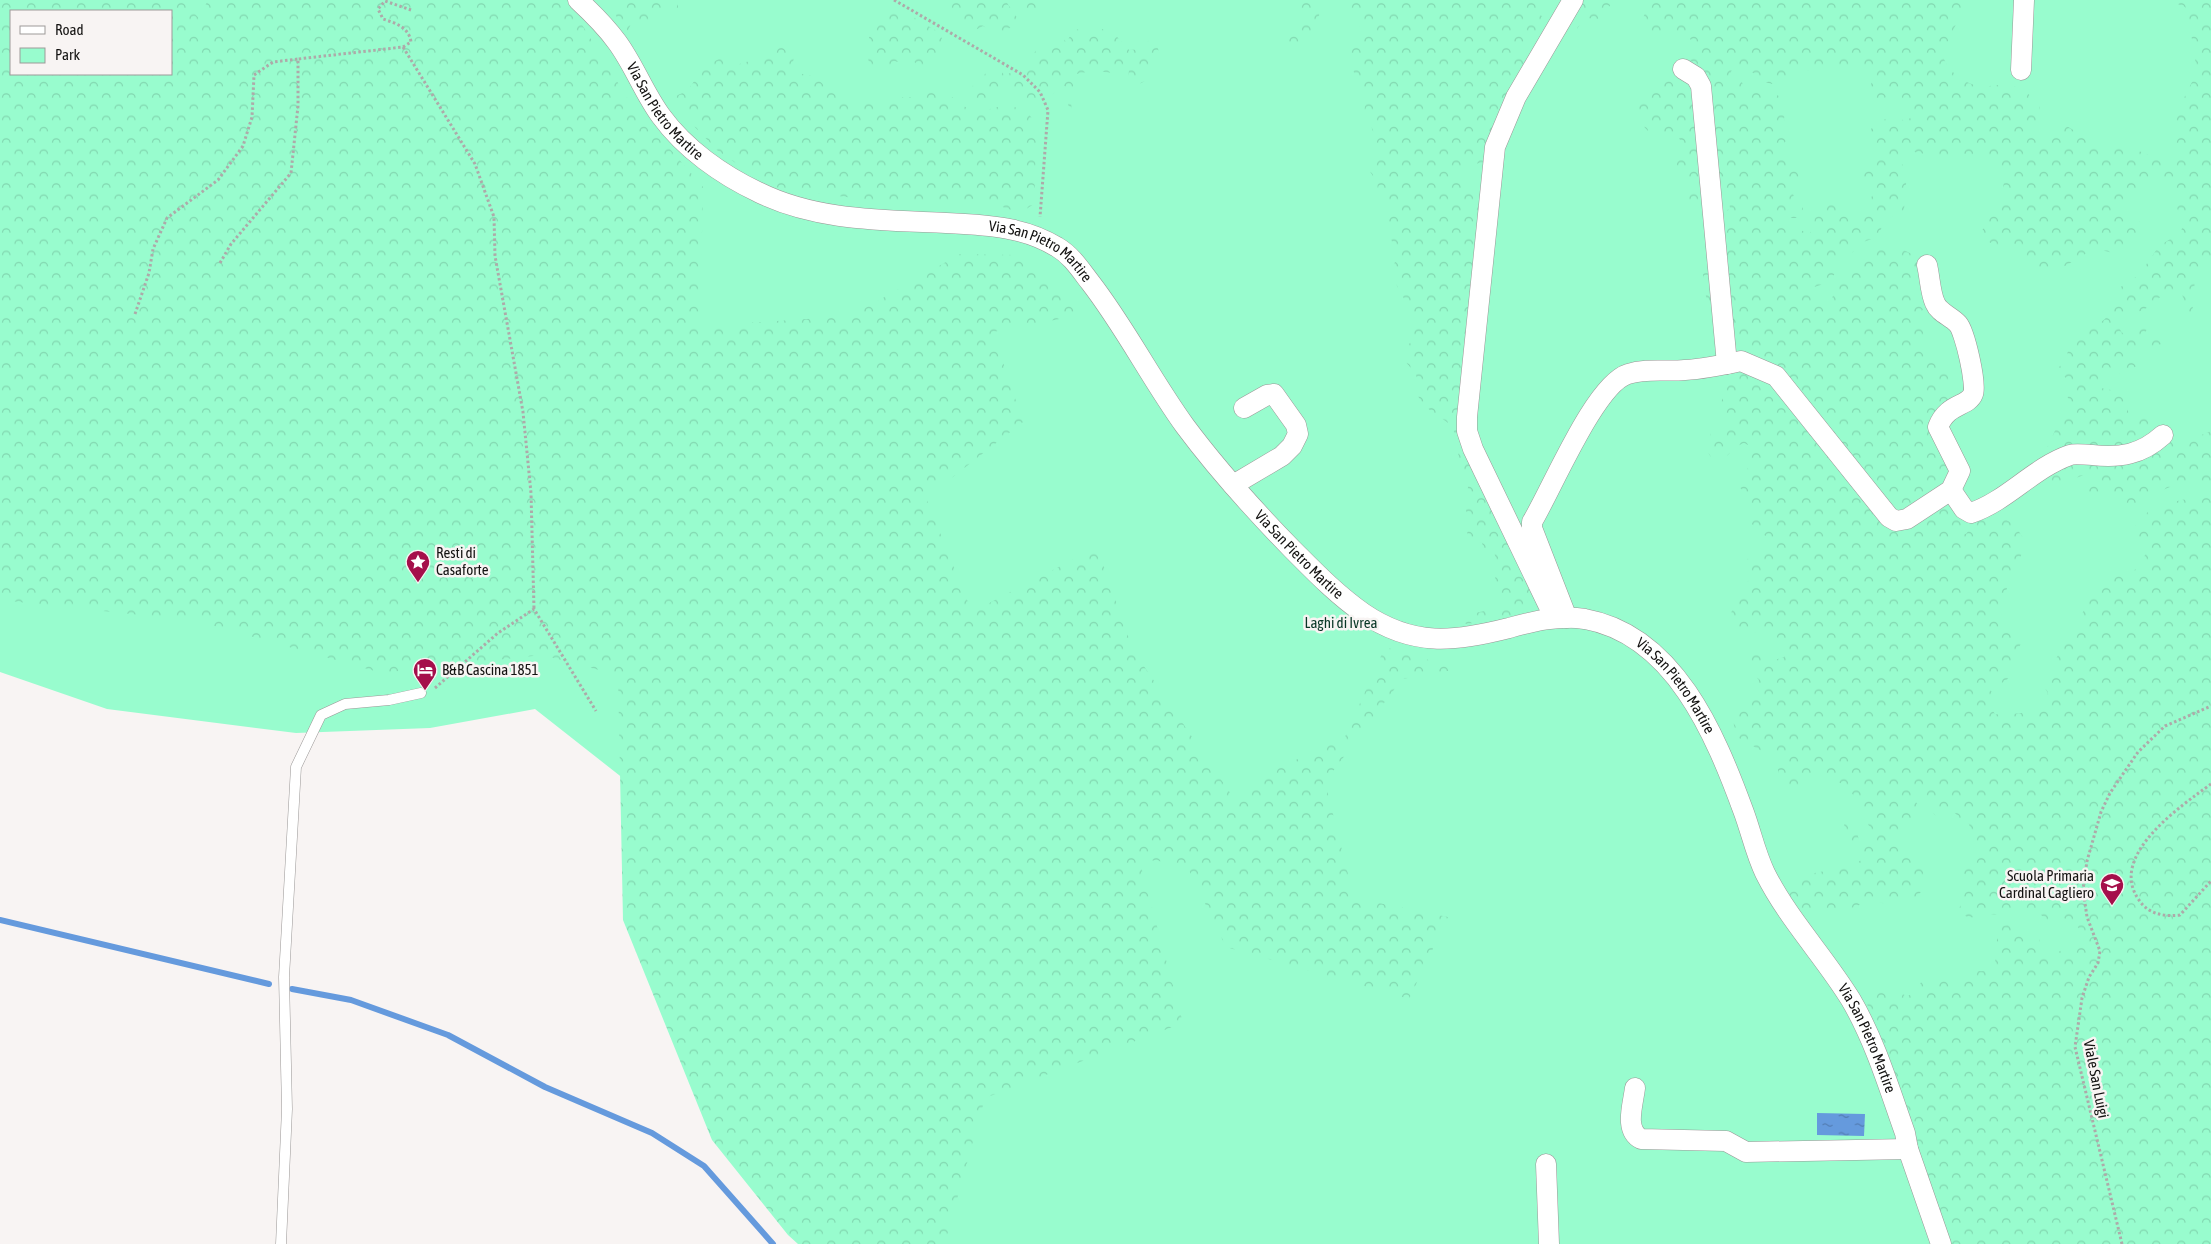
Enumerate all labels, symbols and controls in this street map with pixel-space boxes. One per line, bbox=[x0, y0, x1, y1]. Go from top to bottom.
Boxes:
legend bbox=[10, 10, 172, 75]
text: Road bbox=[55, 21, 84, 38]
text: Park bbox=[55, 46, 80, 63]
street label: Via San Pietro Martire bbox=[624, 59, 707, 163]
street label: Via San Pietro Martire bbox=[988, 217, 1096, 285]
street label: Via San Pietro Martire bbox=[1252, 507, 1347, 602]
place label: Resti di Casaforte bbox=[436, 544, 489, 578]
place icon: Resti di Casaforte bbox=[405, 549, 431, 583]
park label: Laghi di Ivrea bbox=[1305, 614, 1377, 631]
street label: Via San Pietro Martire bbox=[1633, 634, 1719, 736]
hotel icon: B&B Cascina 1851 bbox=[412, 657, 438, 691]
place label: B&B Cascina 1851 bbox=[442, 661, 539, 678]
place label: Scuola Primaria Cardinal Cagliero bbox=[1999, 867, 2094, 901]
school or university icon: Scuola Primaria Cardinal Cagliero bbox=[2099, 872, 2125, 906]
street label: Via San Pietro Martire bbox=[1835, 980, 1899, 1095]
street label: Viale San Luigi bbox=[2081, 1038, 2112, 1120]

